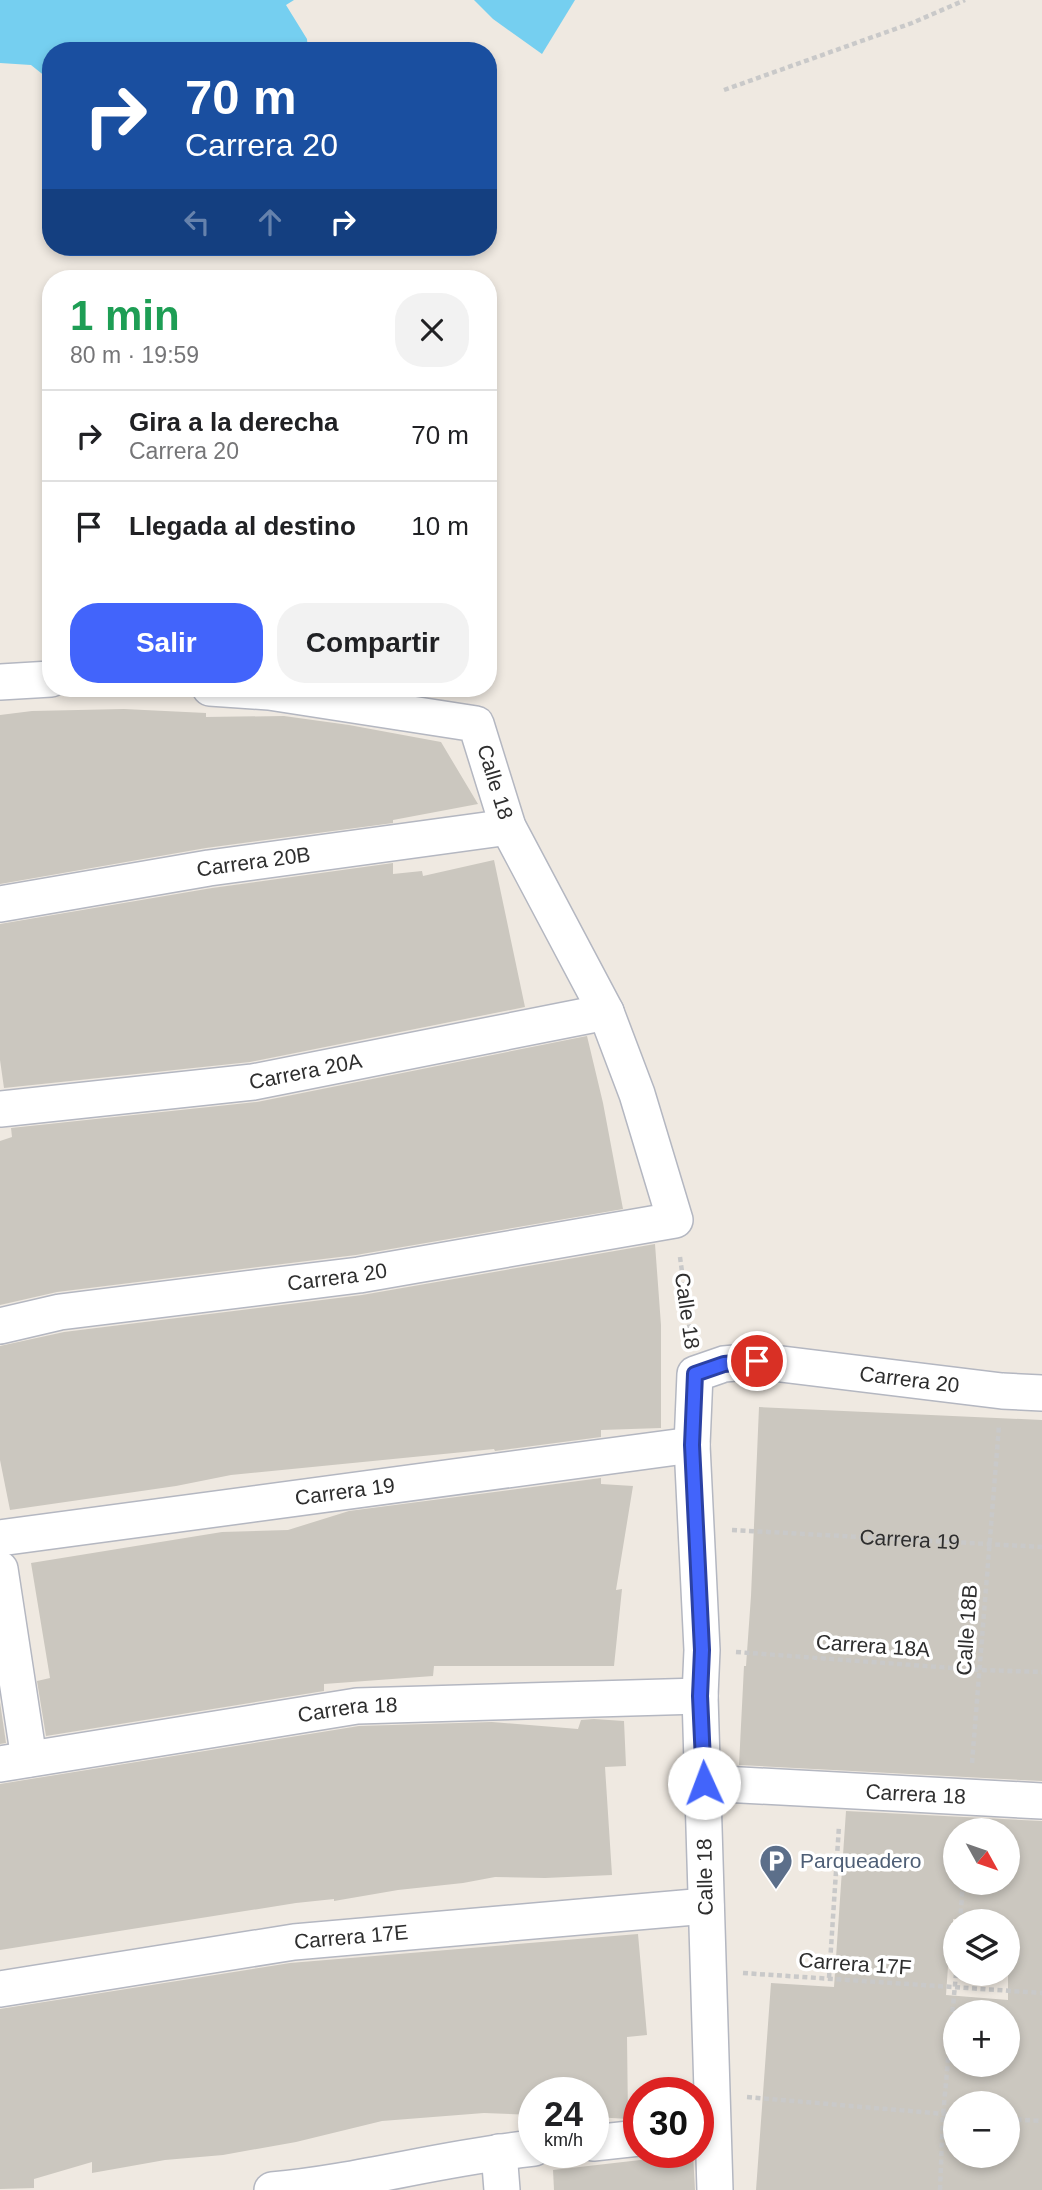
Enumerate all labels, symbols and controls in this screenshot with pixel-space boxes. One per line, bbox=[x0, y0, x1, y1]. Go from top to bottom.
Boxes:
icon: right bbox=[70, 70, 161, 161]
text: 70 m bbox=[185, 70, 297, 124]
text: Carrera 20 bbox=[185, 127, 338, 163]
icon: left bbox=[178, 203, 216, 241]
icon: ahead bbox=[251, 203, 289, 241]
icon: right bbox=[324, 203, 362, 241]
text: 1 min bbox=[70, 292, 180, 339]
button: close bbox=[395, 293, 469, 367]
text: 80 m · 19:59 bbox=[70, 342, 199, 368]
text: Gira a la derecha bbox=[129, 407, 339, 437]
icon: right bbox=[70, 417, 108, 455]
text: 70 m bbox=[411, 420, 469, 450]
text: Carrera 20 bbox=[129, 438, 239, 464]
icon: arrive bbox=[70, 508, 108, 546]
text: Llegada al destino bbox=[129, 511, 356, 541]
text: 10 m bbox=[411, 511, 469, 541]
button: Salir bbox=[70, 603, 263, 683]
button: Compartir bbox=[277, 603, 469, 683]
street label: Calle 18 bbox=[473, 742, 518, 822]
street label: Carrera 20B bbox=[195, 842, 312, 881]
street label: Carrera 20A bbox=[247, 1049, 364, 1094]
street label: Carrera 20 bbox=[286, 1258, 389, 1295]
street label: Calle 18 bbox=[671, 1271, 704, 1351]
pin bbox=[727, 1331, 787, 1391]
icon: arrive bbox=[738, 1342, 776, 1380]
street label: Carrera 20 bbox=[858, 1362, 961, 1397]
street label: Carrera 19 bbox=[294, 1473, 396, 1509]
street label: Carrera 19 bbox=[859, 1525, 961, 1553]
street label: Calle 18B bbox=[952, 1584, 981, 1676]
street label: Carrera 18A bbox=[815, 1630, 931, 1661]
street label: Carrera 18 bbox=[296, 1693, 398, 1726]
position arrow bbox=[667, 1746, 741, 1820]
street label: Carrera 18 bbox=[865, 1780, 966, 1808]
north arrow bbox=[943, 1818, 1020, 1895]
map controls bbox=[943, 1818, 1020, 2168]
street label: Calle 18 bbox=[692, 1838, 717, 1916]
parking icon: Parqueadero bbox=[757, 1842, 795, 1891]
place label: Parqueadero bbox=[800, 1849, 921, 1872]
button: layers bbox=[943, 1909, 1020, 1986]
street label: Carrera 17E bbox=[293, 1920, 409, 1953]
street label: Carrera 17F bbox=[798, 1948, 912, 1979]
button: + bbox=[943, 2000, 1020, 2077]
speed limit sign: 30 bbox=[623, 2077, 714, 2168]
button: − bbox=[943, 2091, 1020, 2168]
text: 24 bbox=[544, 2094, 583, 2133]
text: km/h bbox=[544, 2130, 583, 2150]

